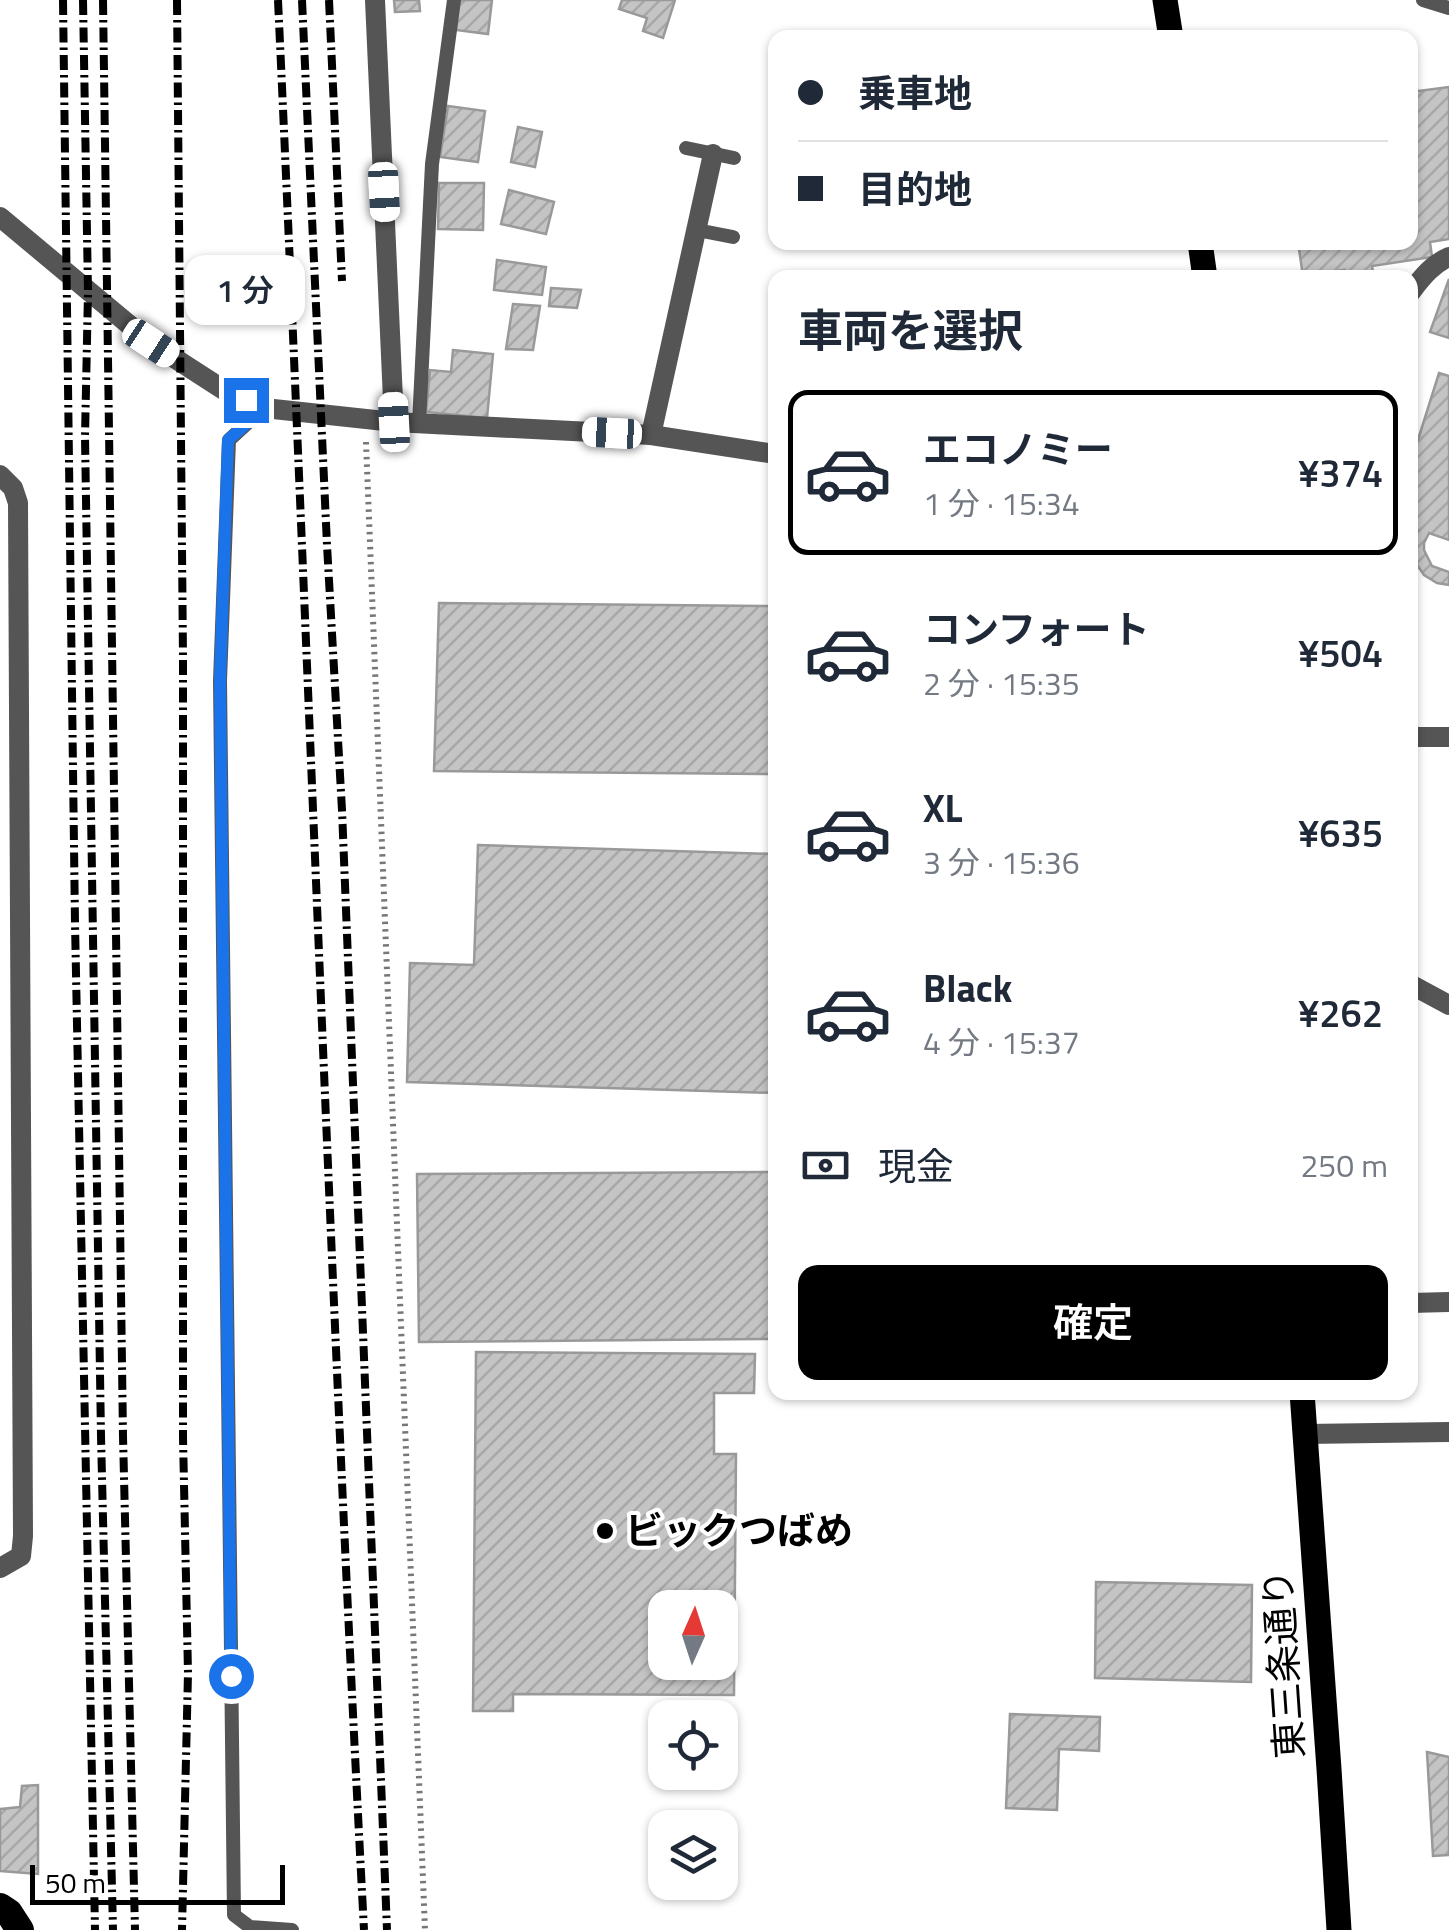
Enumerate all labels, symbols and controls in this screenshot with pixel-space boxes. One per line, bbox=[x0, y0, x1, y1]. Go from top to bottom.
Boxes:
text: 乗車地 bbox=[858, 64, 972, 122]
text: 目的地 bbox=[858, 160, 972, 218]
car bbox=[367, 161, 401, 223]
callout: 1 分 bbox=[186, 255, 306, 325]
text: 1 分 bbox=[217, 266, 273, 314]
text: 車両を選択 bbox=[798, 296, 1023, 364]
car bbox=[118, 314, 184, 372]
route end bbox=[224, 378, 269, 423]
car bbox=[377, 391, 411, 453]
car bbox=[581, 416, 643, 450]
text: エコノミー bbox=[923, 420, 1113, 478]
icon: car bbox=[803, 428, 893, 518]
text: ¥374 bbox=[1298, 444, 1383, 502]
text: 1 分 · 15:34 bbox=[923, 479, 1080, 527]
text: コンフォート bbox=[923, 600, 1150, 658]
icon: car bbox=[803, 608, 893, 698]
text: ¥504 bbox=[1298, 624, 1383, 682]
text: 2 分 · 15:35 bbox=[923, 659, 1080, 707]
text: XL bbox=[923, 779, 963, 837]
icon: car bbox=[803, 788, 893, 878]
text: ¥635 bbox=[1298, 804, 1383, 862]
text: 3 分 · 15:36 bbox=[923, 838, 1080, 886]
text: Black bbox=[923, 959, 1012, 1017]
icon: car bbox=[803, 968, 893, 1058]
text: ¥262 bbox=[1298, 984, 1383, 1042]
text: 4 分 · 15:37 bbox=[923, 1018, 1080, 1066]
text: 現金 bbox=[878, 1137, 954, 1195]
icon: cash bbox=[798, 1138, 853, 1193]
text: 250 m bbox=[1300, 1141, 1388, 1189]
button: 確定 bbox=[798, 1265, 1388, 1380]
place label: ビックつばめ bbox=[625, 1501, 853, 1559]
marker: ビックつばめ bbox=[594, 1520, 616, 1542]
street label: 東三条通り bbox=[1247, 1567, 1319, 1761]
north arrow bbox=[648, 1590, 738, 1680]
map controls bbox=[648, 1590, 738, 1900]
route start bbox=[209, 1654, 254, 1699]
button: locate bbox=[648, 1700, 738, 1790]
button: layers bbox=[648, 1810, 738, 1900]
scale bar bbox=[30, 1860, 285, 1904]
text: 50 m bbox=[45, 1861, 106, 1904]

